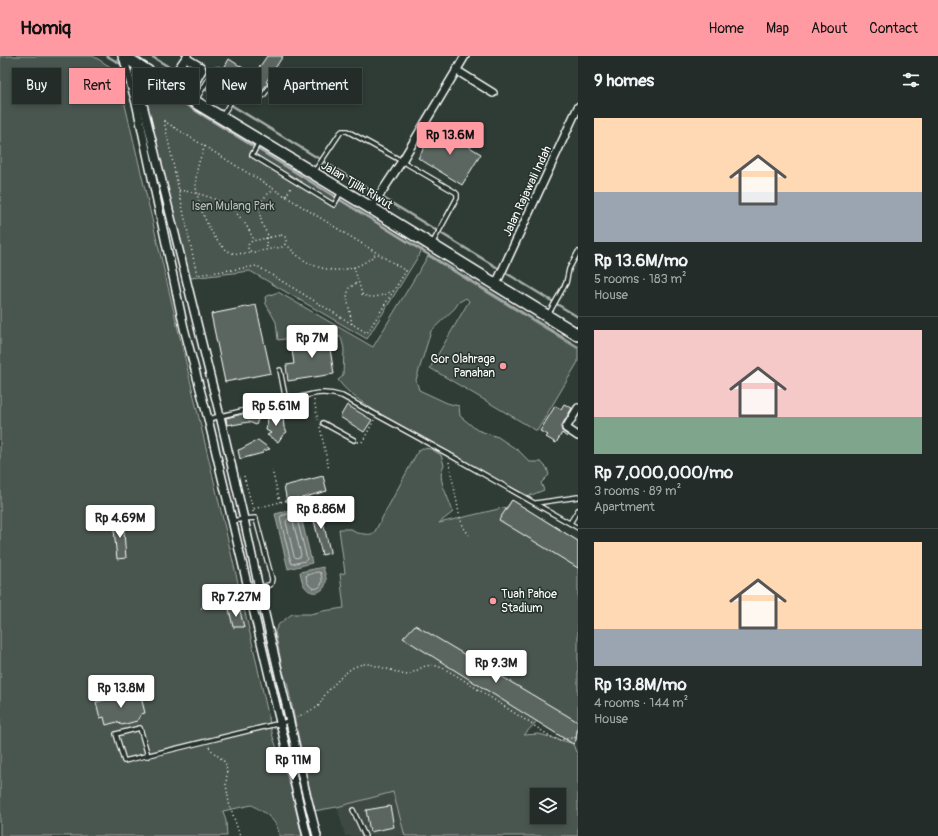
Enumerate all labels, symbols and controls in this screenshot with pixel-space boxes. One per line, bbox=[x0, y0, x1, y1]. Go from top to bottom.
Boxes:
text: Homiq bbox=[20, 16, 71, 40]
text: Home bbox=[709, 20, 744, 37]
text: Map bbox=[766, 20, 789, 37]
text: About bbox=[811, 20, 847, 37]
text: Contact bbox=[869, 20, 918, 37]
chip: Buy bbox=[12, 68, 61, 104]
chip: Rent bbox=[69, 68, 125, 104]
chip: Filters bbox=[133, 68, 199, 104]
chip: New bbox=[207, 68, 261, 104]
chip: Apartment bbox=[269, 68, 362, 104]
icon: filters bbox=[900, 69, 922, 91]
text: 9 homes bbox=[594, 70, 654, 91]
pin: Rp 13.6M bbox=[409, 122, 491, 156]
text: Rp 13.6M bbox=[426, 127, 474, 143]
street label: Jalan Rajawali Indah bbox=[500, 143, 555, 239]
icon: home bbox=[722, 144, 794, 216]
street label: Jalan Tjilik Riwut bbox=[318, 158, 395, 213]
park label: Isen Mulang Park bbox=[191, 199, 275, 214]
text: Rp 13.6M/mo bbox=[594, 250, 688, 271]
text: 5 rooms · 183 m² bbox=[594, 271, 687, 287]
text: House bbox=[594, 287, 628, 303]
pin: Rp 7M bbox=[284, 325, 340, 359]
text: Rp 7M bbox=[296, 330, 328, 346]
place label: Gor Olahraga Panahan bbox=[431, 352, 495, 381]
icon: home bbox=[722, 356, 794, 428]
marker: Gor Olahraga Panahan bbox=[498, 361, 508, 371]
pin: Rp 5.61M bbox=[235, 393, 317, 427]
text: Rp 5.61M bbox=[252, 398, 300, 414]
text: Rp 7,000,000/mo bbox=[594, 462, 733, 483]
text: 3 rooms · 89 m² bbox=[594, 483, 681, 499]
pin: Rp 8.86M bbox=[280, 496, 362, 530]
text: Apartment bbox=[594, 499, 655, 515]
text: Rp 8.86M bbox=[296, 501, 346, 517]
pin: Rp 4.69M bbox=[79, 505, 161, 539]
text: Rp 4.69M bbox=[95, 510, 145, 526]
icon: home bbox=[722, 568, 794, 640]
pin: Rp 7.27M bbox=[195, 584, 277, 618]
place label: Tuah Pahoe Stadium bbox=[501, 587, 557, 616]
text: Rp 7.27M bbox=[211, 589, 261, 605]
marker: Tuah Pahoe Stadium bbox=[488, 596, 498, 606]
pin: Rp 9.3M bbox=[459, 650, 533, 684]
text: Rp 9.3M bbox=[475, 655, 517, 671]
text: Rp 13.8M/mo bbox=[594, 674, 687, 695]
pin: Rp 13.8M bbox=[80, 675, 162, 709]
text: Rp 13.8M bbox=[97, 680, 145, 696]
text: 4 rooms · 144 m² bbox=[594, 695, 688, 711]
text: House bbox=[594, 711, 628, 727]
pin: Rp 11M bbox=[260, 747, 326, 781]
text: Rp 11M bbox=[275, 752, 311, 768]
map controls bbox=[530, 788, 566, 824]
button: layers bbox=[530, 788, 566, 824]

